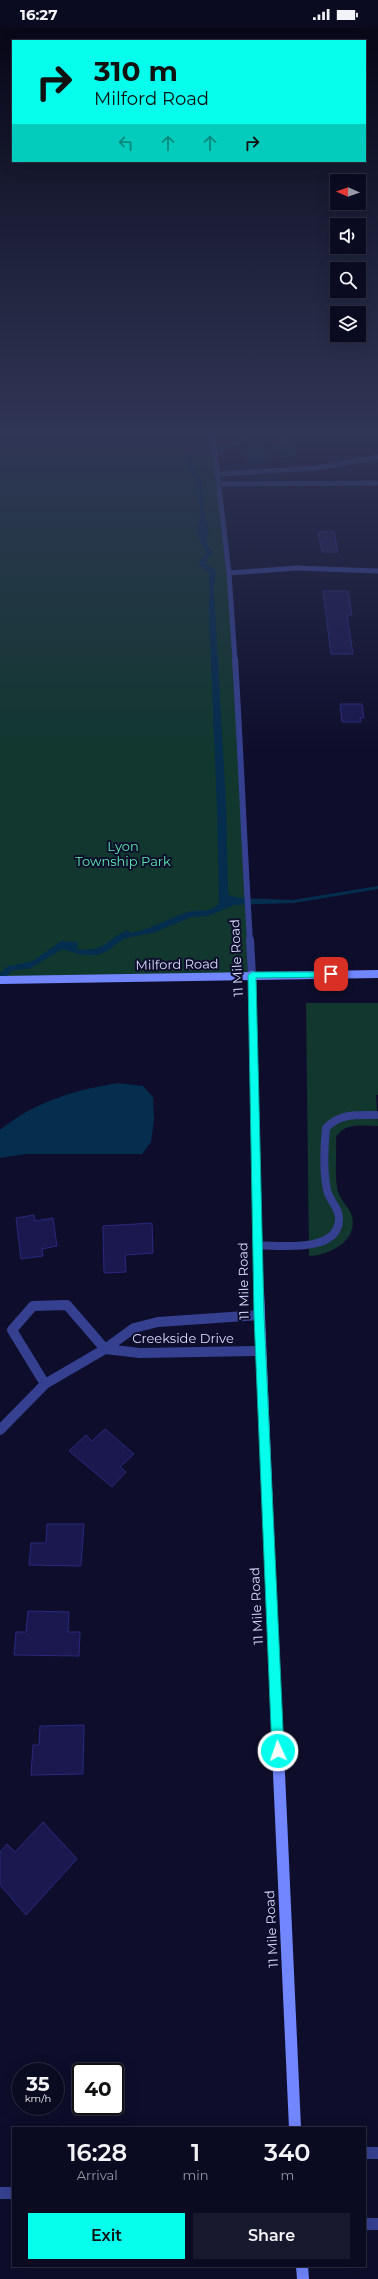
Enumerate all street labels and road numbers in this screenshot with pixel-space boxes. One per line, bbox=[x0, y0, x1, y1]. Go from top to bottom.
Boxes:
street label: 11 Mile Road bbox=[226, 919, 246, 997]
street label: Milford Road bbox=[135, 955, 219, 973]
street label: 11 Mile Road bbox=[234, 1242, 252, 1320]
street label: Creekside Drive bbox=[132, 1330, 234, 1346]
street label: 11 Mile Road bbox=[246, 1567, 266, 1645]
street label: 11 Mile Road bbox=[261, 1890, 281, 1968]

